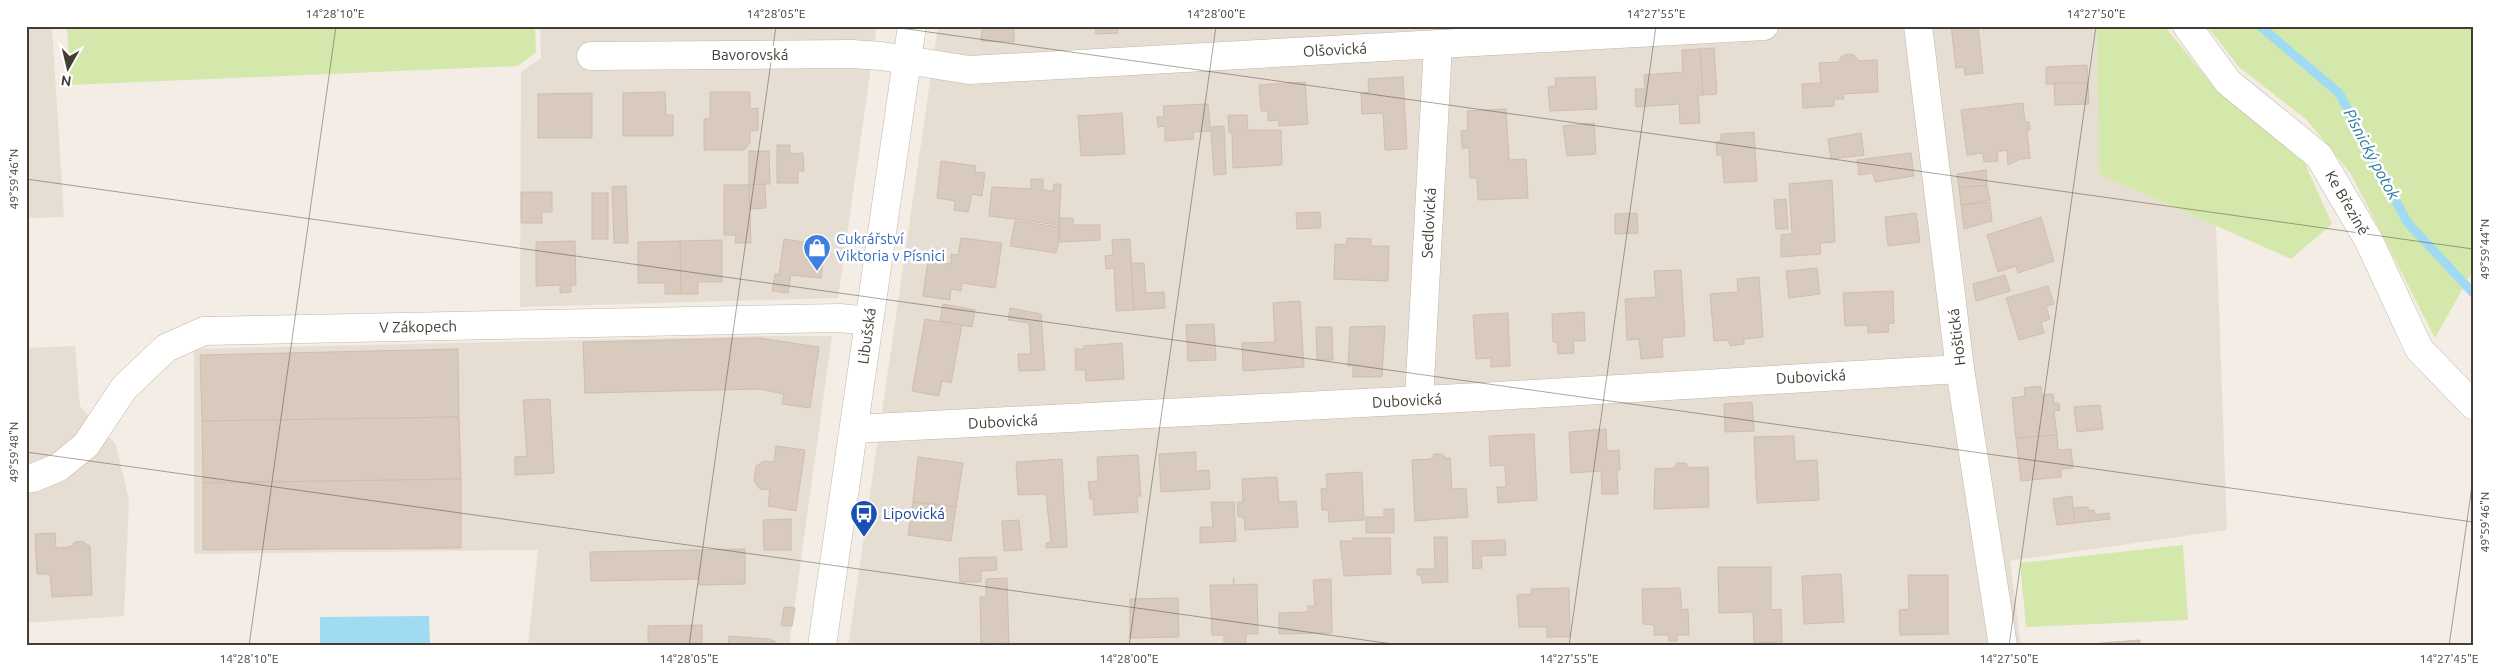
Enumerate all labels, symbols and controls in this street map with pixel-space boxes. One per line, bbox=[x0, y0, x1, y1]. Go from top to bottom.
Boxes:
text: 14°28'10"E bbox=[306, 7, 365, 20]
text: 14°28'05"E bbox=[747, 7, 806, 20]
text: 14°28'00"E bbox=[1187, 7, 1246, 20]
text: 14°27'55"E bbox=[1627, 7, 1686, 20]
text: 14°27'50"E bbox=[2067, 7, 2126, 20]
street label: Olšovická bbox=[1303, 39, 1367, 60]
north arrow bbox=[42, 42, 92, 92]
street label: Bavorovská bbox=[712, 46, 788, 63]
text: N bbox=[60, 72, 72, 90]
water label: Písnický potok bbox=[2341, 105, 2404, 203]
text: 49°59'46"N bbox=[7, 149, 20, 209]
street label: Ke Březině bbox=[2322, 168, 2373, 238]
street label: Sedlovická bbox=[1418, 187, 1439, 259]
text: 49°59'44"N bbox=[2478, 219, 2491, 279]
place label: Cukrářství Viktoria v Písnici bbox=[836, 230, 945, 264]
shop icon: Cukrářství Viktoria v Písnici bbox=[802, 233, 832, 272]
street label: Libušská bbox=[854, 307, 879, 365]
street label: Hoštická bbox=[1945, 307, 1968, 367]
street label: V Zákopech bbox=[379, 317, 457, 336]
street label: Dubovická bbox=[1776, 366, 1846, 387]
street label: Dubovická bbox=[1372, 390, 1442, 411]
street label: Dubovická bbox=[968, 411, 1038, 432]
text: 49°59'48"N bbox=[7, 422, 20, 482]
text: 49°59'46"N bbox=[2478, 492, 2491, 552]
bus stop icon: Lipovická bbox=[849, 499, 879, 538]
place label: Lipovická bbox=[883, 505, 945, 522]
text: 14°28'10"E bbox=[220, 652, 279, 665]
text: 14°28'05"E bbox=[660, 652, 719, 665]
text: 14°28'00"E bbox=[1100, 652, 1159, 665]
text: 14°27'55"E bbox=[1540, 652, 1599, 665]
text: 14°27'50"E bbox=[1980, 652, 2039, 665]
text: 14°27'45"E bbox=[2420, 652, 2479, 665]

